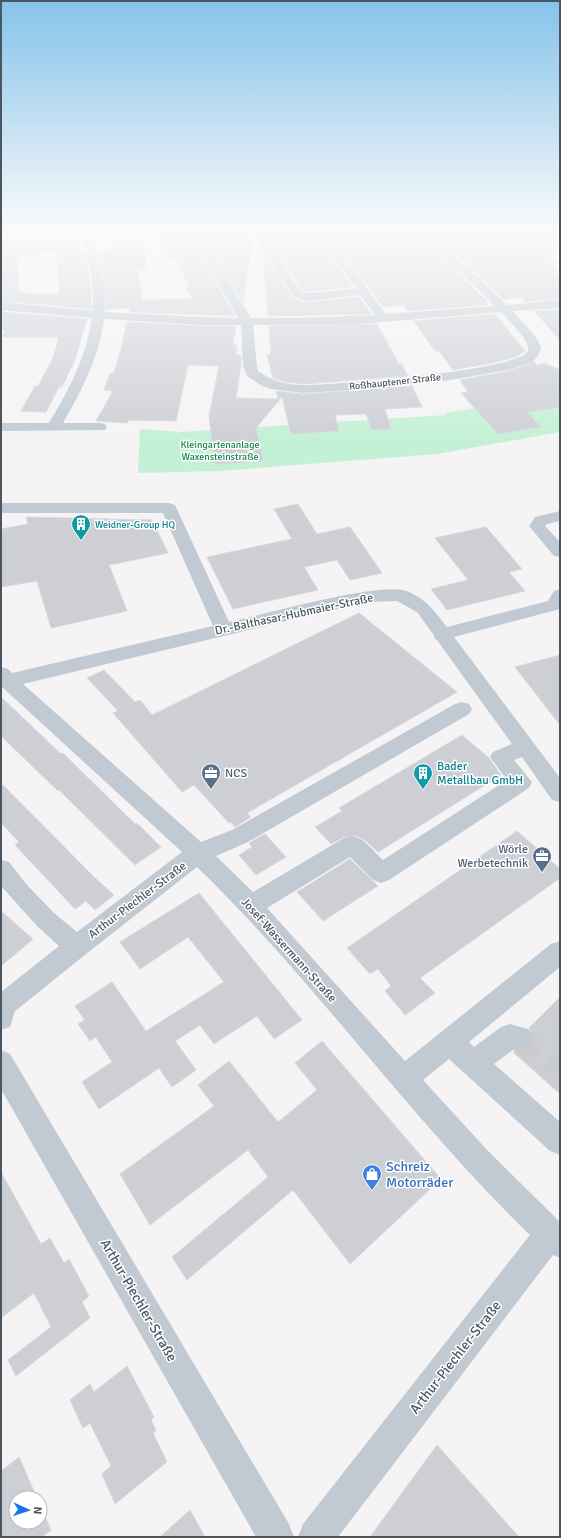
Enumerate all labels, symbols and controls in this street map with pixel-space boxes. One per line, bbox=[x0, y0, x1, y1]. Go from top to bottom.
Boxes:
street label: Roßhauptener Straße bbox=[349, 371, 442, 393]
park label: Kleingartenanlage Waxensteinstraße bbox=[181, 439, 259, 463]
building icon: Weidner-Group HQ bbox=[70, 513, 92, 541]
place label: Weidner-Group HQ bbox=[95, 519, 176, 531]
street label: Dr.-Balthasar-Hubmaier-Straße bbox=[214, 590, 375, 639]
place label: Bader Metallbau GmbH bbox=[437, 759, 523, 788]
office icon: NCS bbox=[200, 762, 222, 790]
building icon: Bader Metallbau GmbH bbox=[412, 762, 434, 790]
place label: NCS bbox=[225, 766, 247, 781]
place label: Wörle Werbetechnik bbox=[457, 842, 528, 871]
office icon: Wörle Werbetechnik bbox=[531, 845, 553, 873]
street label: Arthur-Piechler-Straße bbox=[85, 859, 189, 942]
street label: Josef-Wassermann-Straße bbox=[238, 895, 340, 1006]
place label: Schreiz Motorräder bbox=[386, 1158, 454, 1191]
shop icon: Schreiz Motorräder bbox=[361, 1163, 383, 1191]
street label: Arthur-Piechler-Straße bbox=[96, 1236, 181, 1365]
street label: Arthur-Piechler-Straße bbox=[406, 1297, 505, 1417]
north arrow bbox=[8, 1490, 48, 1530]
text: N bbox=[31, 1506, 44, 1515]

